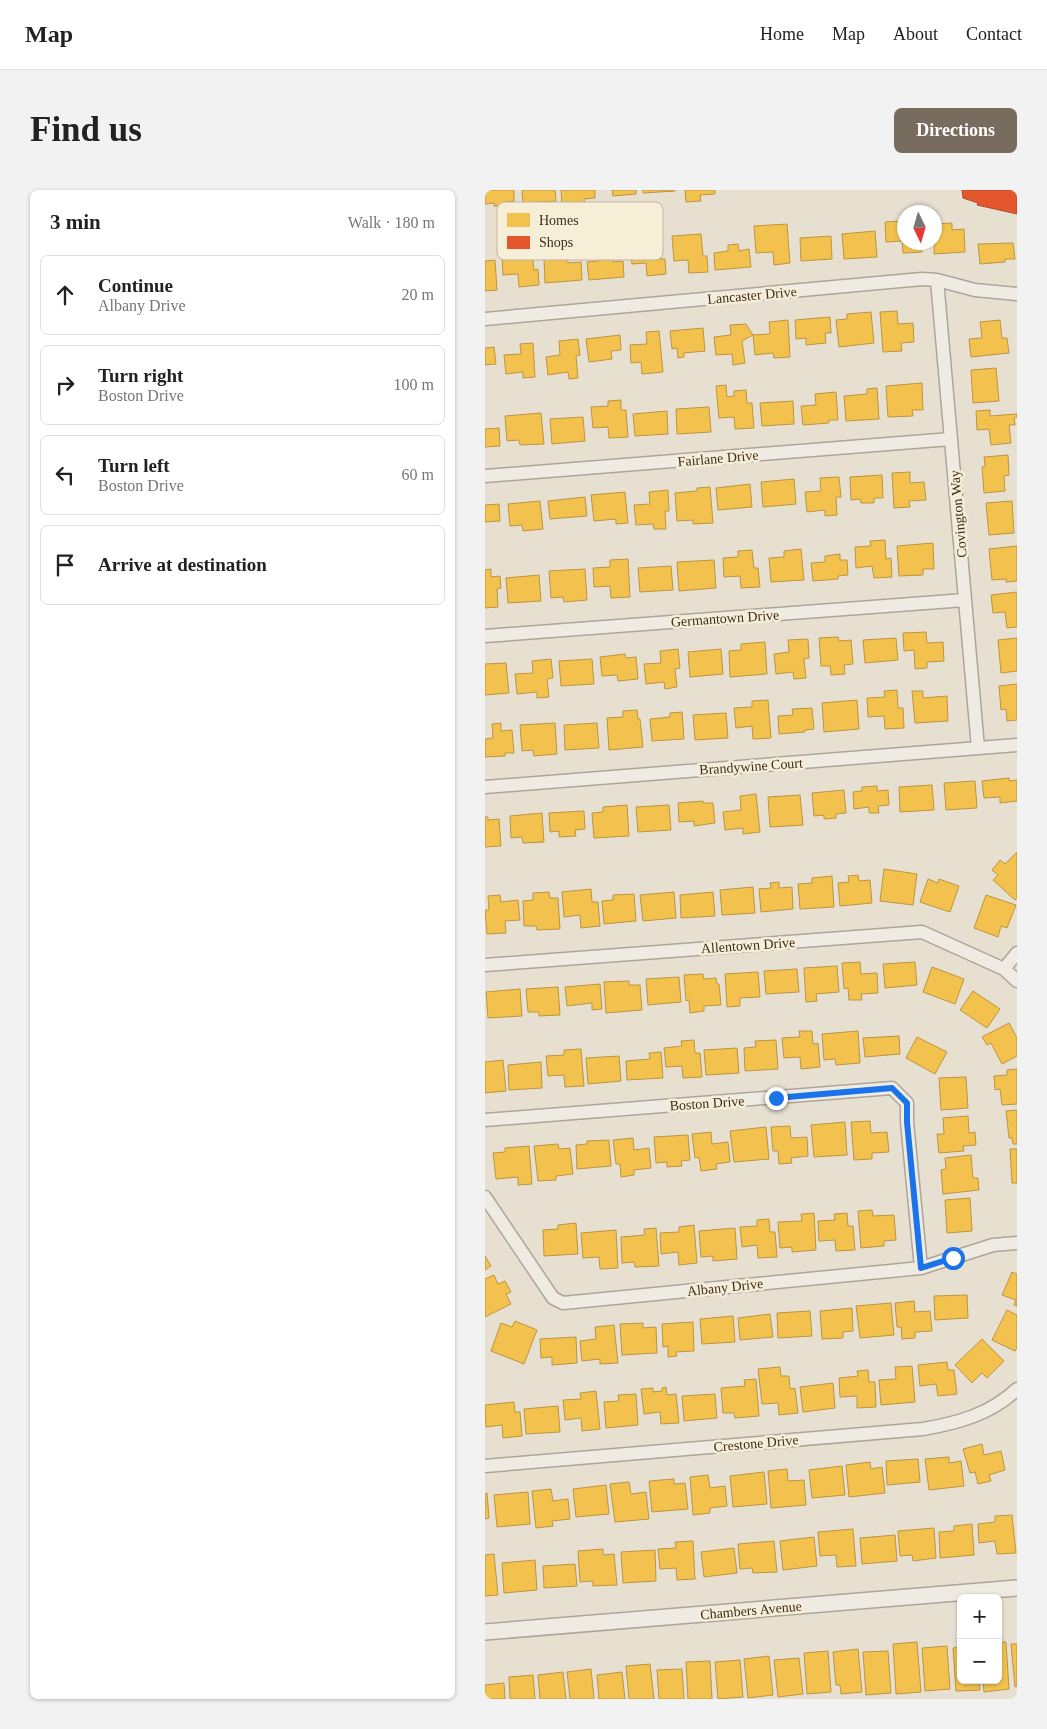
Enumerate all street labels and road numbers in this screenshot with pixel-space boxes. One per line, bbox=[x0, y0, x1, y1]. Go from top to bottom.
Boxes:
street label: Lancaster Drive bbox=[707, 284, 797, 307]
street label: Fairlane Drive bbox=[677, 447, 759, 470]
street label: Covington Way bbox=[947, 470, 970, 558]
street label: Germantown Drive bbox=[670, 607, 780, 630]
street label: Brandywine Court bbox=[699, 755, 803, 778]
street label: Allentown Drive bbox=[700, 935, 796, 956]
street label: Boston Drive bbox=[669, 1093, 745, 1114]
street label: Albany Drive bbox=[686, 1276, 764, 1299]
street label: Crestone Drive bbox=[713, 1432, 799, 1455]
street label: Chambers Avenue bbox=[700, 1599, 803, 1622]

